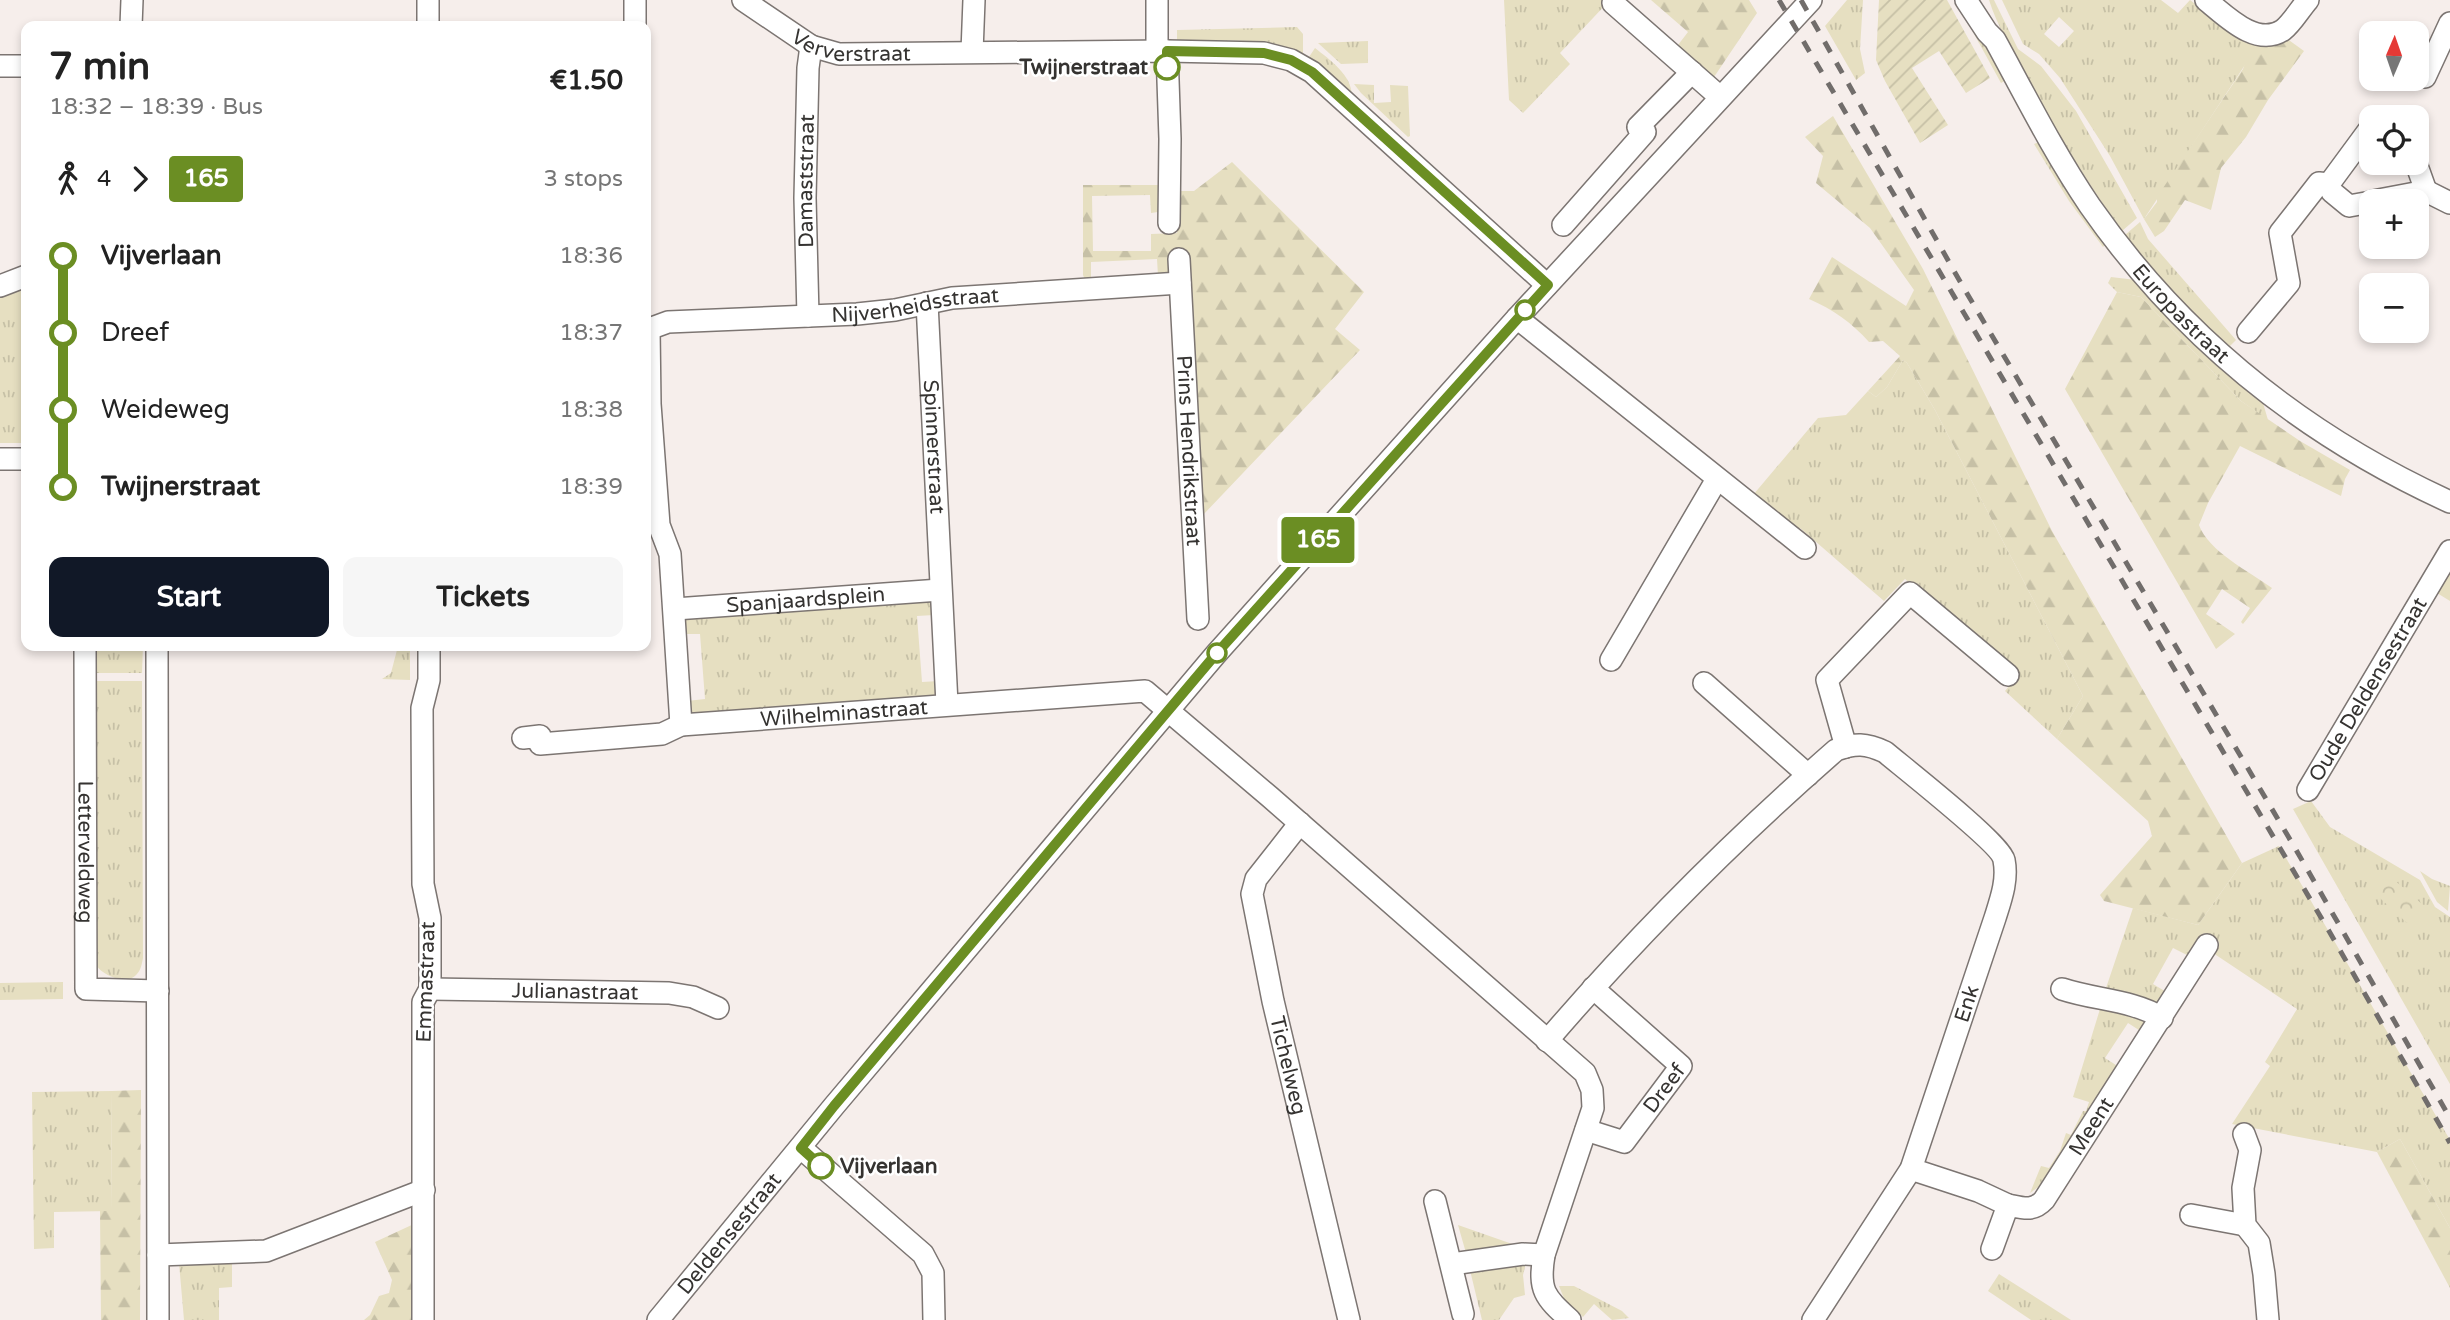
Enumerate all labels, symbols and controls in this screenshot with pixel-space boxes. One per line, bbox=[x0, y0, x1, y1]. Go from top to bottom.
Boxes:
north arrow bbox=[2359, 21, 2429, 91]
map controls bbox=[2359, 21, 2429, 343]
street label: Ververstraat bbox=[787, 24, 911, 67]
text: 7 min bbox=[49, 44, 150, 90]
marker: Twijnerstraat bbox=[1154, 54, 1180, 80]
place label: Twijnerstraat bbox=[1018, 55, 1148, 80]
text: €1.50 bbox=[550, 65, 623, 96]
text: 18:32 – 18:39 · Bus bbox=[49, 93, 263, 121]
button: locate bbox=[2359, 105, 2429, 175]
street label: Damaststraat bbox=[792, 114, 819, 248]
icon: walk bbox=[49, 160, 87, 198]
icon: forward bbox=[121, 160, 159, 198]
text: 165 bbox=[183, 164, 229, 193]
text: 4 bbox=[97, 165, 111, 193]
text: 3 stops bbox=[543, 165, 623, 193]
button: + bbox=[2359, 189, 2429, 259]
text: Vijverlaan bbox=[101, 240, 222, 271]
text: 18:36 bbox=[559, 242, 623, 270]
street label: Europastraat bbox=[2127, 259, 2235, 368]
button: − bbox=[2359, 273, 2429, 343]
street label: Nijverheidsstraat bbox=[831, 282, 1000, 328]
unlabelled marker bbox=[1515, 300, 1535, 320]
text: Dreef bbox=[101, 317, 169, 348]
text: 18:37 bbox=[559, 319, 623, 347]
street label: Prins Hendrikstraat bbox=[1172, 355, 1207, 547]
street label: Spinnerstraat bbox=[918, 379, 950, 515]
text: Weideweg bbox=[101, 394, 230, 425]
text: 18:38 bbox=[559, 396, 623, 424]
text: Twijnerstraat bbox=[101, 471, 260, 502]
text: 18:39 bbox=[559, 473, 623, 501]
line badge: 165 bbox=[1278, 517, 1358, 563]
text: 165 bbox=[1295, 525, 1341, 554]
button: Start bbox=[49, 557, 329, 637]
button: Tickets bbox=[343, 557, 623, 637]
street label: Spanjaardsplein bbox=[725, 581, 886, 618]
street label: Oude Deldensestraat bbox=[2303, 593, 2432, 786]
unlabelled marker bbox=[1207, 643, 1227, 663]
street label: Wilhelminastraat bbox=[759, 694, 929, 732]
street label: Letterveldweg bbox=[73, 781, 98, 923]
street label: Emmastraat bbox=[411, 921, 441, 1043]
street label: Julianastraat bbox=[511, 978, 639, 1005]
street label: Enk bbox=[1949, 982, 1985, 1026]
street label: Tichelweg bbox=[1265, 1014, 1312, 1117]
street label: Dreef bbox=[1638, 1059, 1691, 1118]
street label: Meent bbox=[2063, 1092, 2119, 1160]
marker: Vijverlaan bbox=[808, 1153, 834, 1179]
place label: Vijverlaan bbox=[840, 1154, 937, 1179]
street label: Deldensestraat bbox=[672, 1168, 786, 1299]

